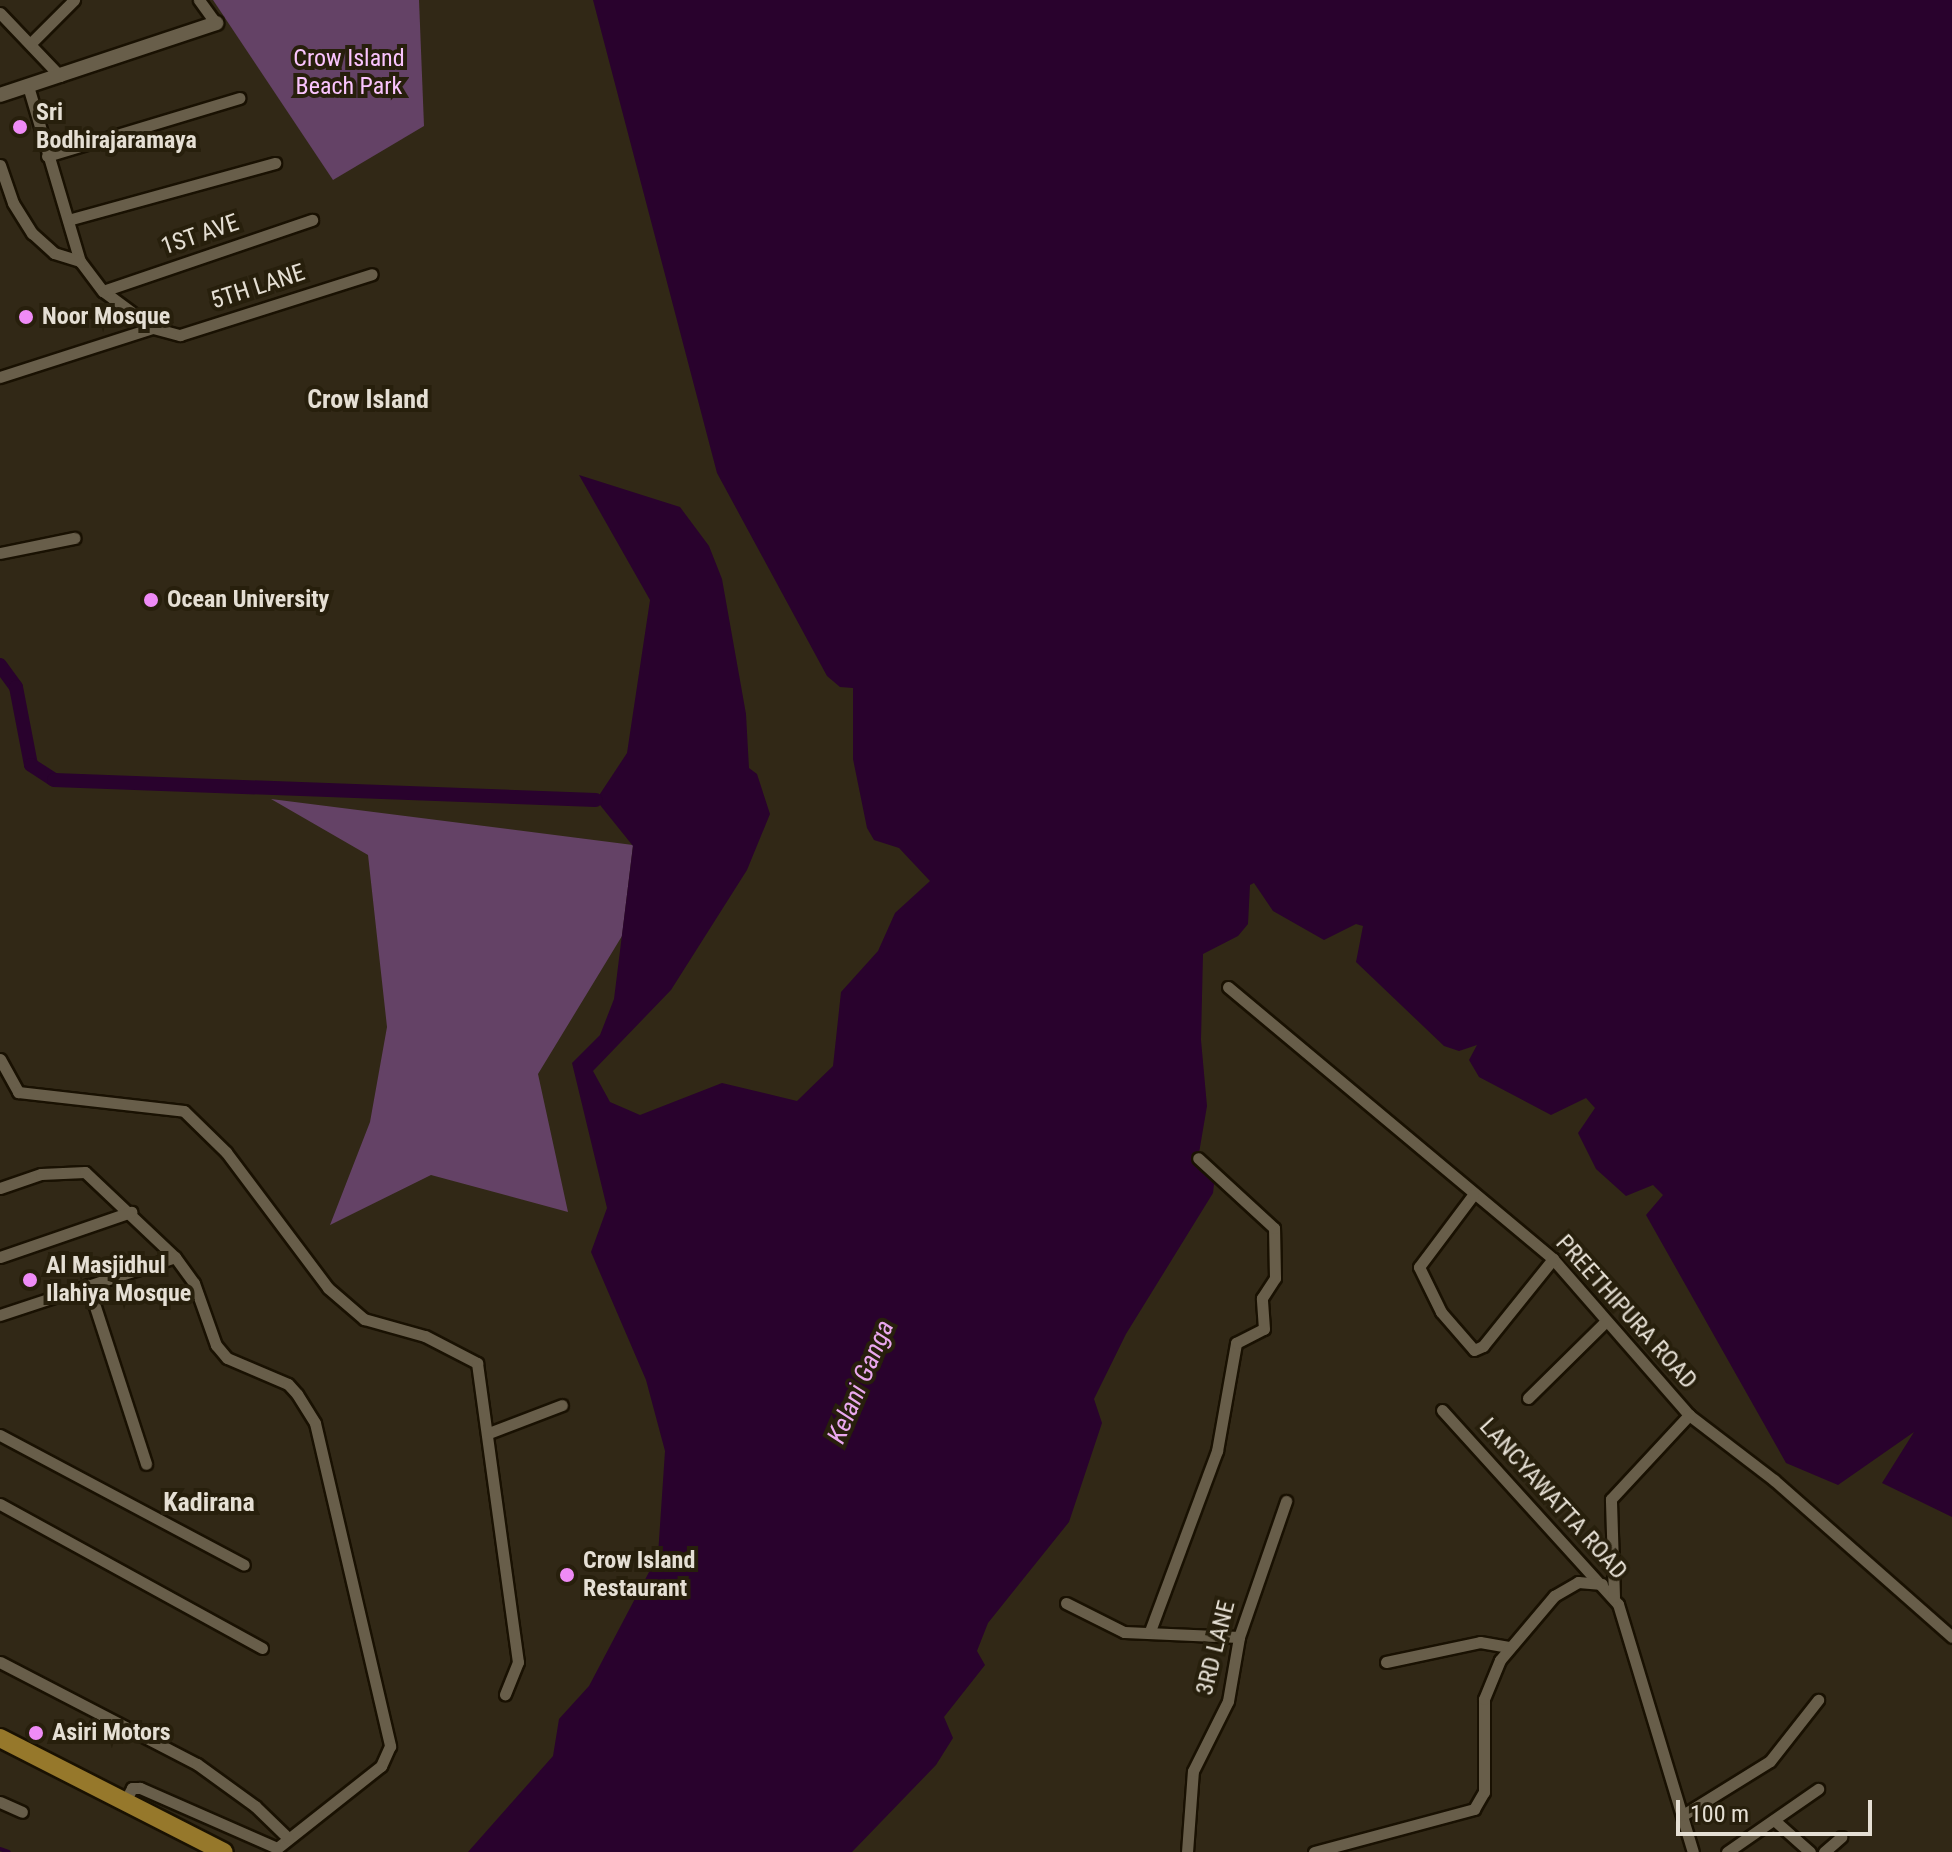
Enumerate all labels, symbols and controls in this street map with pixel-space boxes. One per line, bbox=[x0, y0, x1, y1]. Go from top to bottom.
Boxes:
park label: Crow Island Beach Park bbox=[293, 45, 405, 101]
place label: Sri Bodhirajaramaya bbox=[36, 99, 197, 155]
marker: Sri Bodhirajaramaya bbox=[11, 118, 29, 136]
street label: 1ST AVE bbox=[157, 208, 243, 262]
street label: 5TH LANE bbox=[207, 258, 309, 316]
place label: Noor Mosque bbox=[42, 303, 170, 331]
marker: Noor Mosque bbox=[17, 308, 35, 326]
district label: Crow Island bbox=[307, 384, 429, 416]
place label: Ocean University bbox=[167, 586, 329, 614]
marker: Ocean University bbox=[142, 591, 160, 609]
street label: PREETHIPURA ROAD bbox=[1549, 1229, 1703, 1395]
place label: Al Masjidhul Ilahiya Mosque bbox=[46, 1252, 191, 1308]
marker: Al Masjidhul Ilahiya Mosque bbox=[21, 1271, 39, 1289]
water label: Kelani Ganga bbox=[821, 1316, 901, 1448]
street label: LANCYAWATTA ROAD bbox=[1473, 1413, 1633, 1585]
district label: Kadirana bbox=[163, 1487, 255, 1519]
place label: Crow Island Restaurant bbox=[583, 1547, 695, 1603]
marker: Crow Island Restaurant bbox=[558, 1566, 576, 1584]
street label: 3RD LANE bbox=[1190, 1598, 1242, 1698]
place label: Asiri Motors bbox=[52, 1719, 171, 1747]
marker: Asiri Motors bbox=[27, 1724, 45, 1742]
scale bar bbox=[1680, 1784, 1876, 1834]
text: 100 m bbox=[1690, 1800, 1749, 1828]

